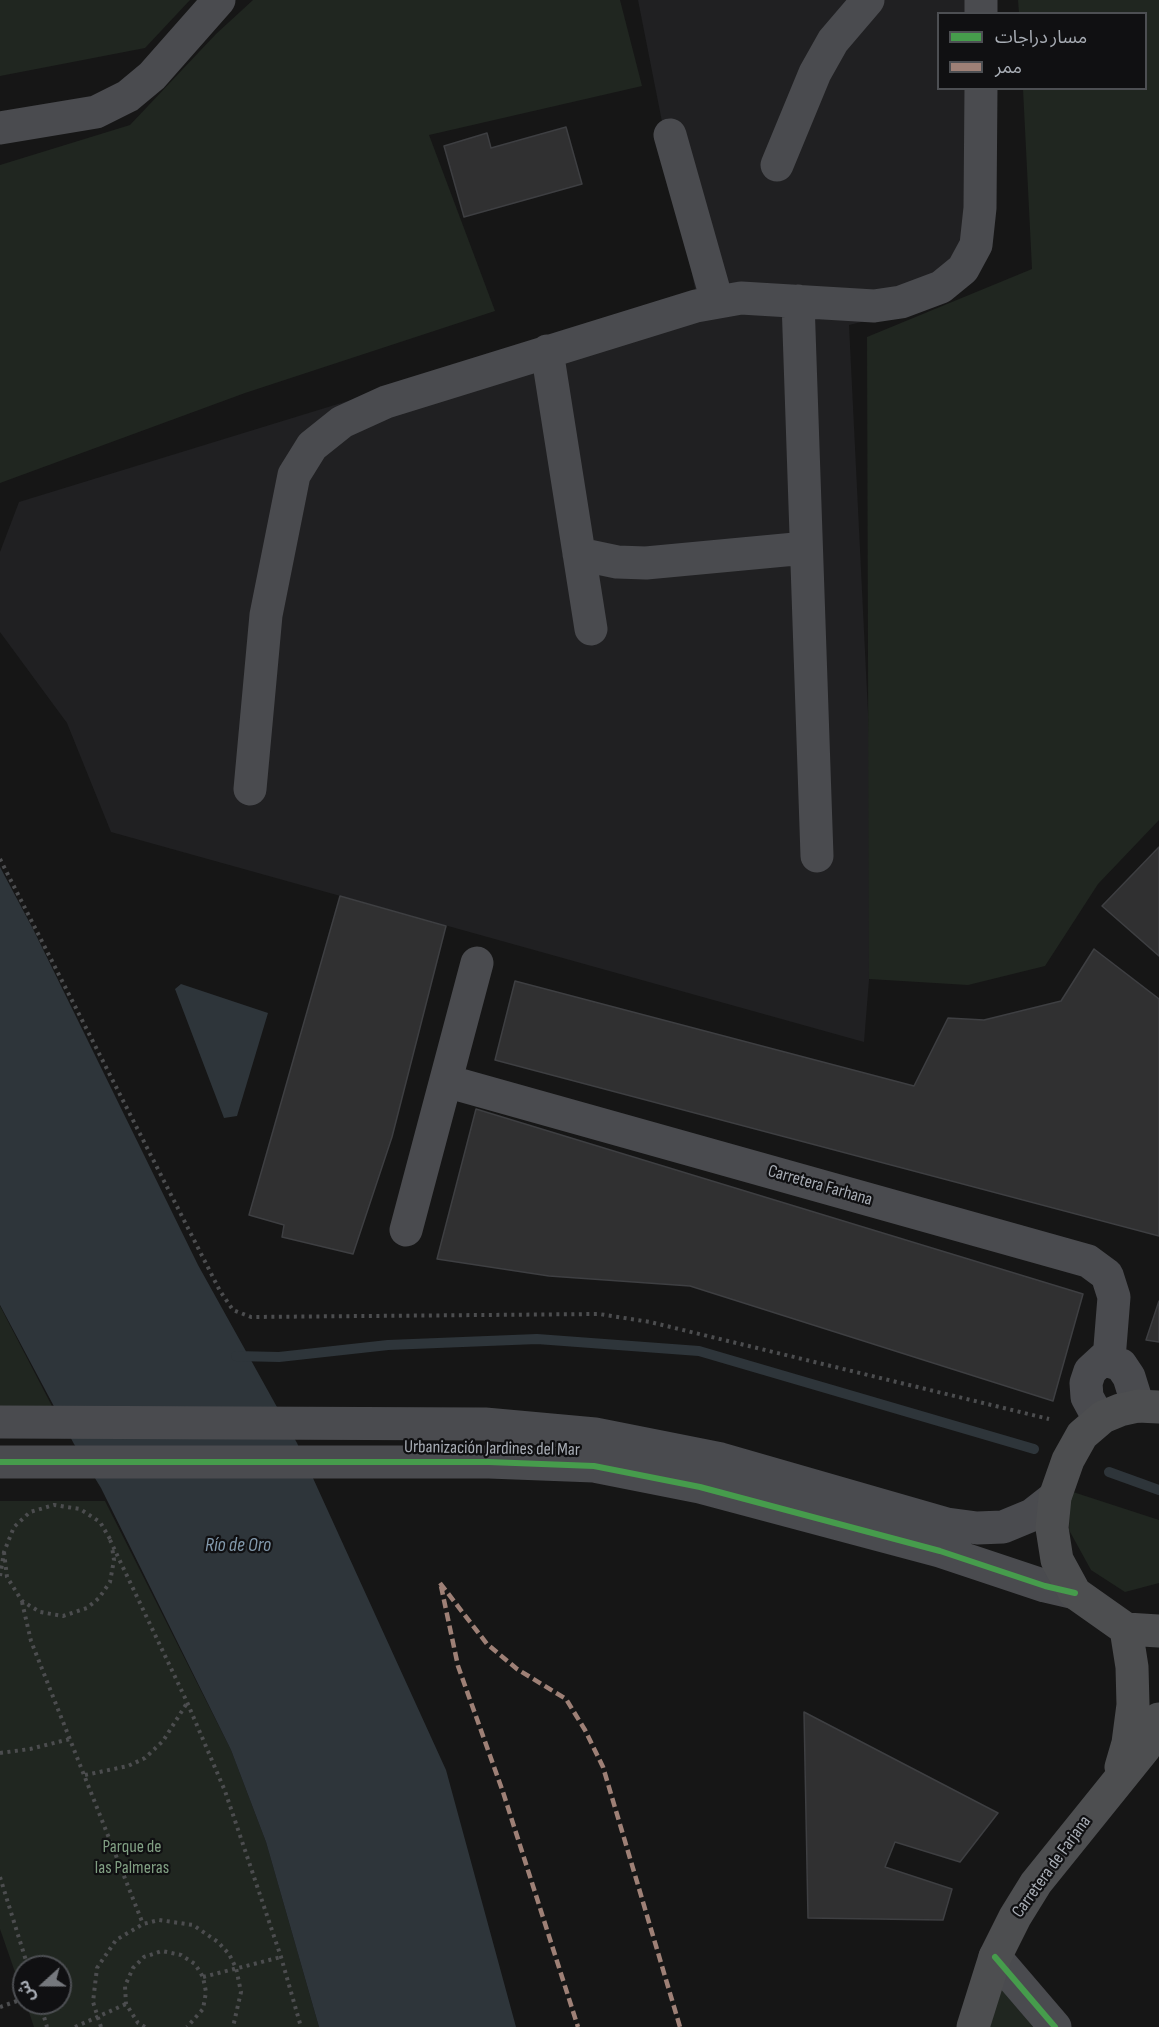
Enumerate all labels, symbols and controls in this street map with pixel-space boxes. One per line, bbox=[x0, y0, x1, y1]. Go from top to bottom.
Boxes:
legend bbox=[937, 12, 1147, 90]
text: مسار دراجات bbox=[995, 27, 1087, 48]
text: ممر bbox=[995, 57, 1022, 78]
street label: Carretera Farhana bbox=[765, 1161, 875, 1211]
street label: Urbanización Jardines del Mar bbox=[404, 1437, 580, 1461]
water label: Río de Oro bbox=[205, 1534, 271, 1558]
street label: Carretera de Farjana bbox=[1008, 1812, 1096, 1922]
park label: Parque de las Palmeras bbox=[95, 1836, 169, 1878]
north arrow bbox=[12, 1955, 72, 2015]
text: ش bbox=[14, 1977, 39, 2005]

